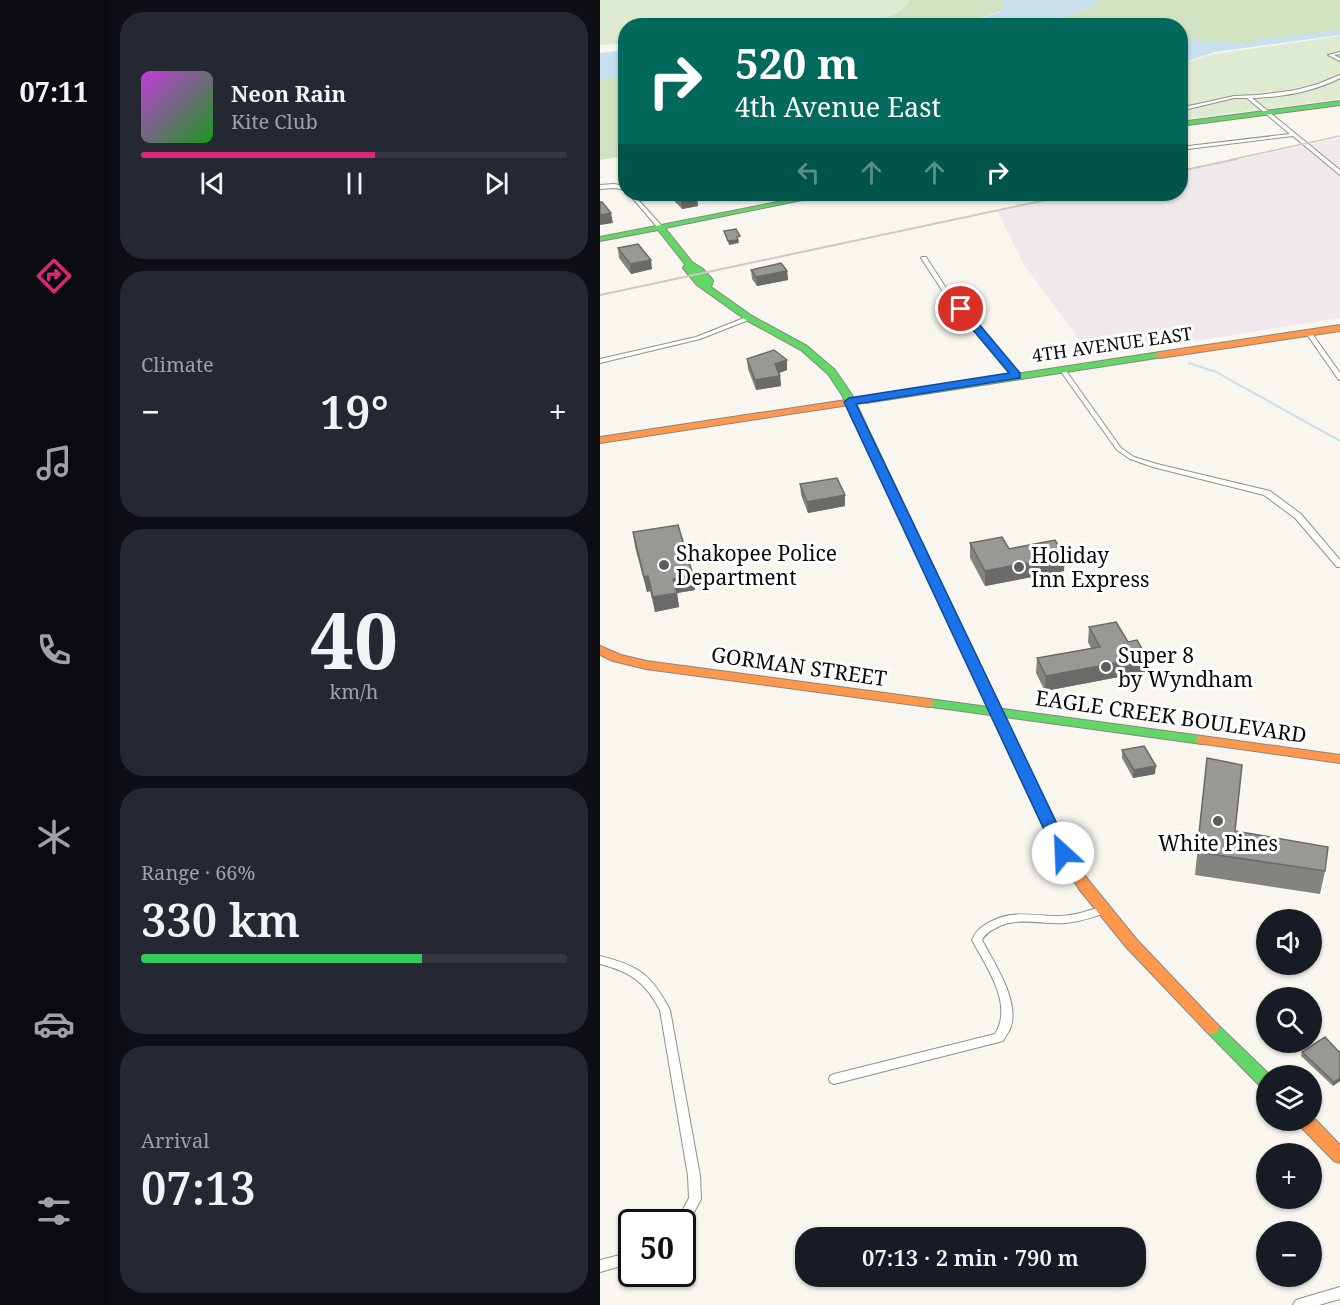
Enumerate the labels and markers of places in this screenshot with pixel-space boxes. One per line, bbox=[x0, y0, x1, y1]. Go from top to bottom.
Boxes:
pin bbox=[935, 283, 986, 334]
place label: Shakopee Police Department bbox=[676, 539, 837, 591]
place label: Holiday Inn Express bbox=[1031, 541, 1149, 593]
marker: Shakopee Police Department bbox=[657, 558, 671, 572]
marker: Holiday Inn Express bbox=[1012, 560, 1026, 574]
place label: Super 8 by Wyndham bbox=[1118, 641, 1253, 693]
marker: Super 8 by Wyndham bbox=[1099, 660, 1113, 674]
marker: White Pines bbox=[1211, 814, 1225, 828]
place label: White Pines bbox=[1158, 829, 1278, 857]

